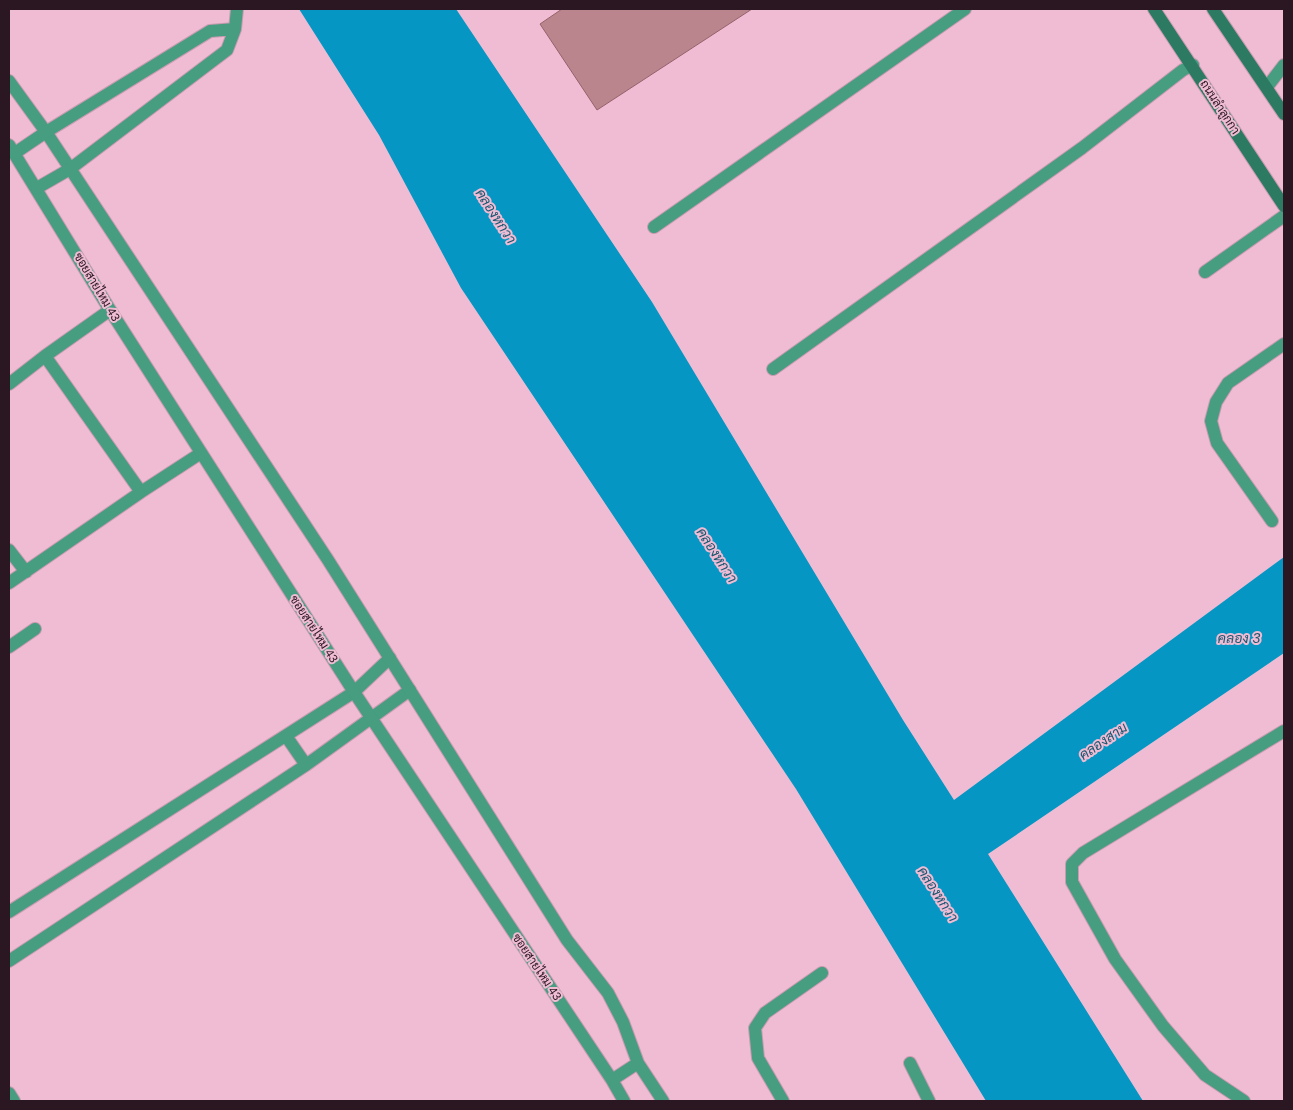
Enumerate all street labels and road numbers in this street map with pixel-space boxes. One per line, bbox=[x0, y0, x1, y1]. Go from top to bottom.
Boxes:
street label: ถนนลำลูกกา bbox=[1197, 77, 1243, 137]
street label: ซอยสายไหม 43 bbox=[71, 250, 124, 324]
street label: ซอยสายไหม 43 bbox=[287, 592, 342, 666]
street label: ซอยสายไหม 43 bbox=[510, 930, 565, 1003]

